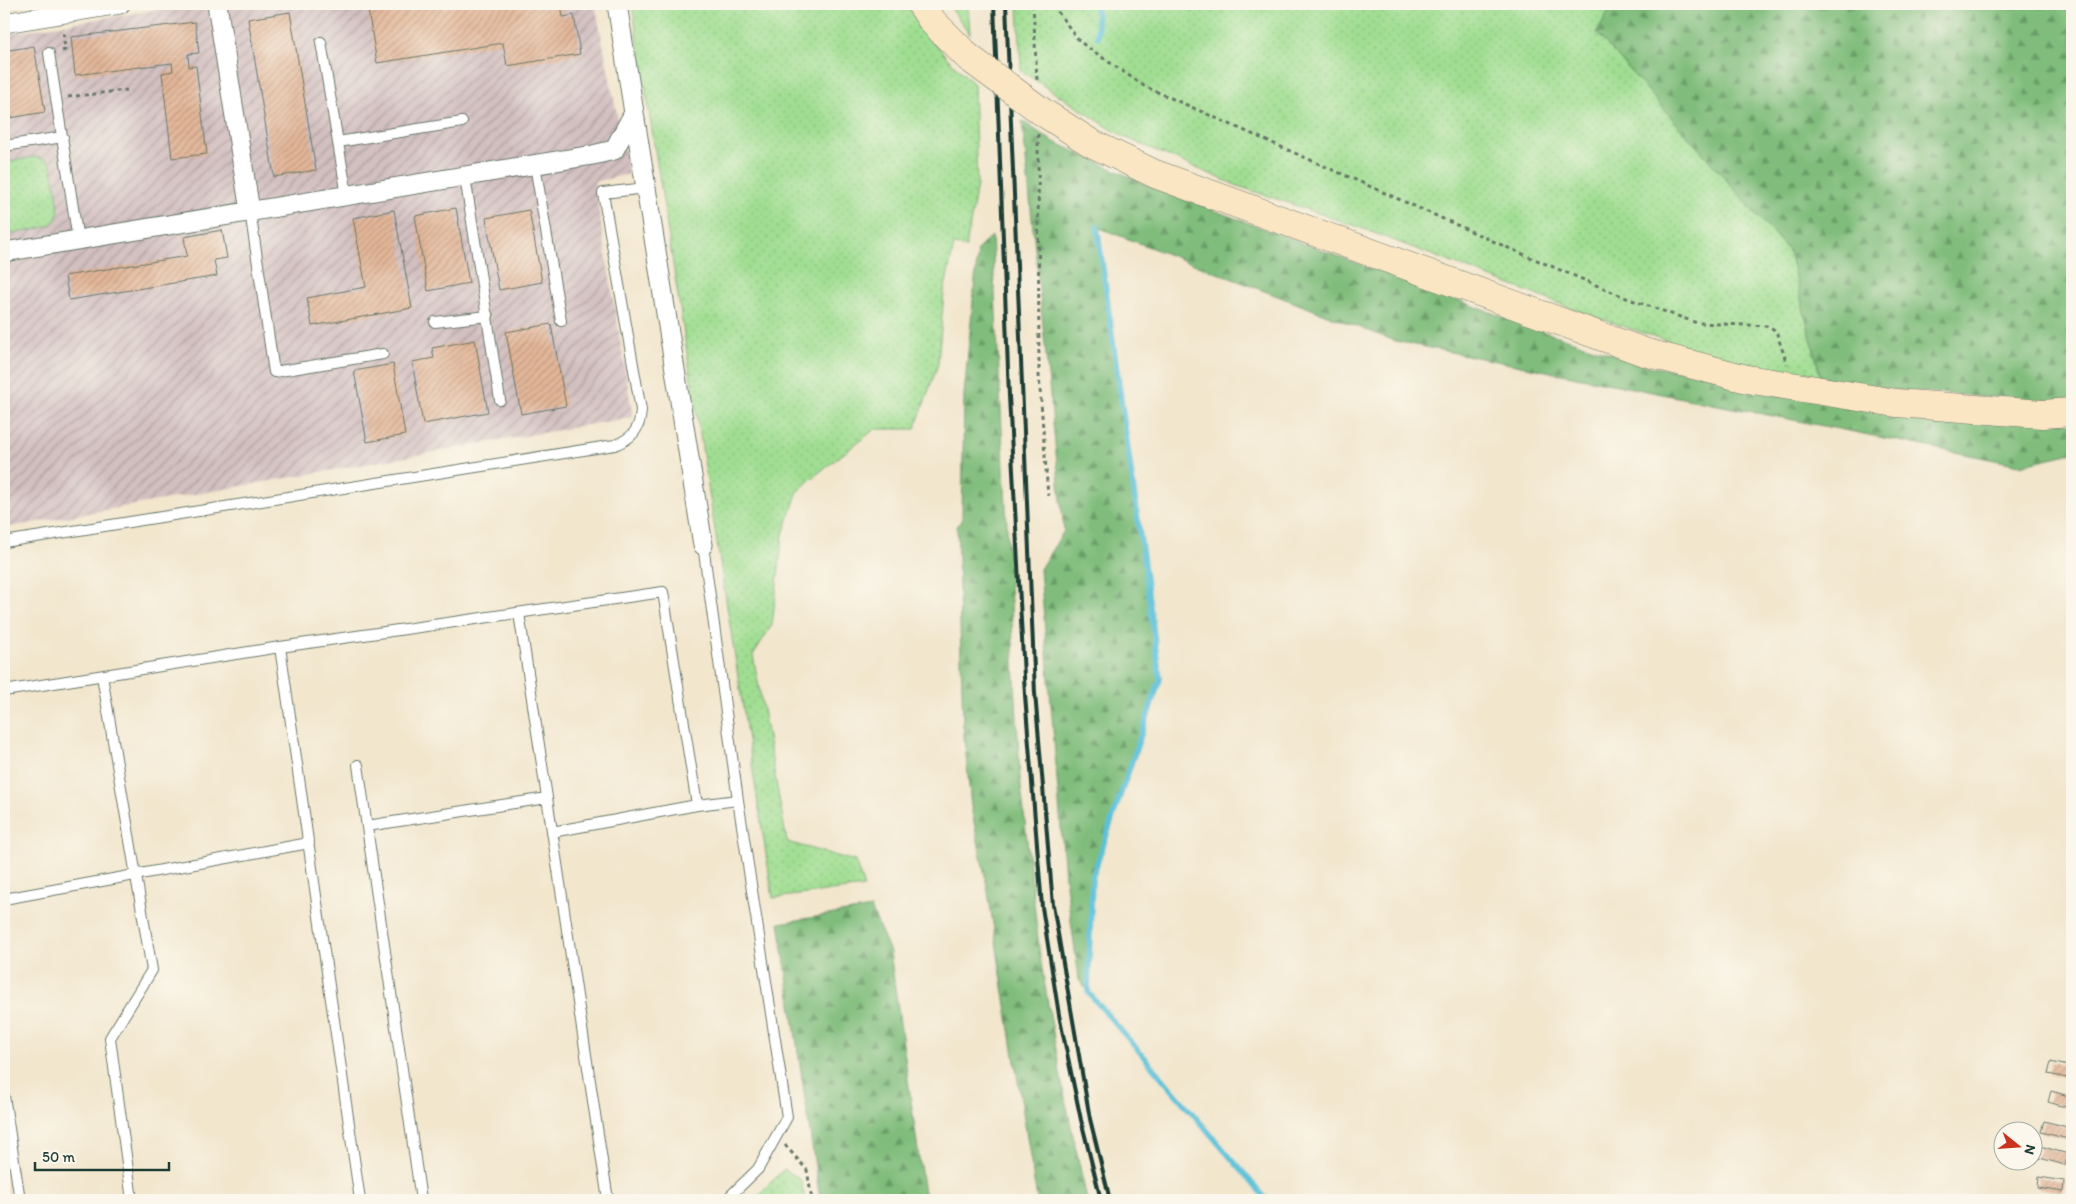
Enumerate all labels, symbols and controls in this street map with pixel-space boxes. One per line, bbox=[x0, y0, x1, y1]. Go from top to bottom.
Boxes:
north arrow bbox=[1994, 1122, 2044, 1172]
scale bar bbox=[35, 1139, 169, 1171]
text: N bbox=[2020, 1143, 2039, 1157]
text: 50 m bbox=[42, 1148, 75, 1166]

